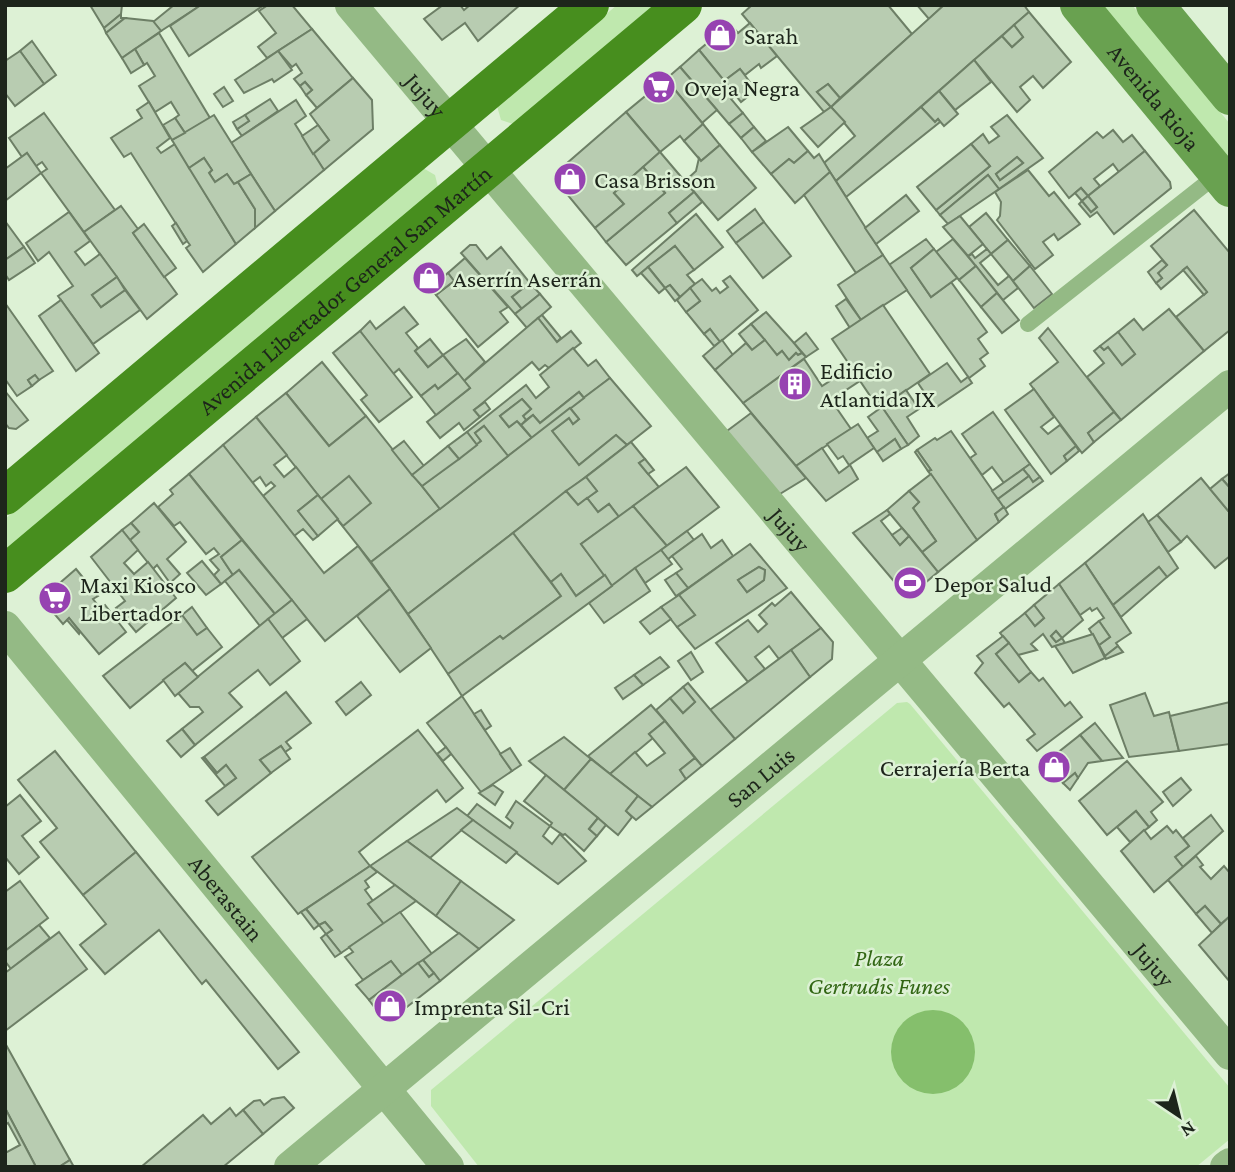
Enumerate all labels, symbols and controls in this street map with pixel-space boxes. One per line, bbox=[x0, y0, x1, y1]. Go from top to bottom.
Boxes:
shop icon: Sarah bbox=[701, 16, 739, 54]
place label: Sarah bbox=[744, 22, 799, 49]
street label: Avenida Rioja bbox=[1103, 38, 1207, 156]
street label: Jujuy bbox=[399, 65, 453, 123]
supermarket icon: Oveja Negra bbox=[640, 68, 678, 106]
place label: Oveja Negra bbox=[684, 74, 800, 101]
street label: Avenida Libertador General San Martín bbox=[193, 159, 496, 420]
shop icon: Casa Brisson bbox=[551, 160, 589, 198]
place label: Casa Brisson bbox=[594, 166, 716, 193]
shop icon: Aserrín Aserrán bbox=[410, 259, 448, 297]
place label: Aserrín Aserrán bbox=[453, 265, 602, 292]
place label: Edificio Atlantida IX bbox=[820, 357, 935, 412]
building icon: Edificio Atlantida IX bbox=[776, 365, 814, 403]
street label: Jujuy bbox=[763, 500, 817, 558]
sports icon: Depor Salud bbox=[891, 564, 929, 602]
place label: Depor Salud bbox=[934, 570, 1052, 597]
place label: Maxi Kiosco Libertador bbox=[80, 571, 196, 626]
supermarket icon: Maxi Kiosco Libertador bbox=[36, 579, 74, 617]
street label: San Luis bbox=[721, 741, 799, 812]
shop icon: Cerrajería Berta bbox=[1035, 748, 1073, 786]
place label: Cerrajería Berta bbox=[880, 754, 1030, 781]
street label: Aberastain bbox=[184, 849, 270, 946]
street label: Jujuy bbox=[1127, 935, 1181, 992]
park label: Plaza Gertrudis Funes bbox=[808, 944, 951, 999]
shop icon: Imprenta Sil-Cri bbox=[371, 987, 409, 1025]
place label: Imprenta Sil-Cri bbox=[414, 993, 570, 1020]
north arrow bbox=[1144, 1081, 1214, 1151]
text: N bbox=[1177, 1117, 1200, 1142]

